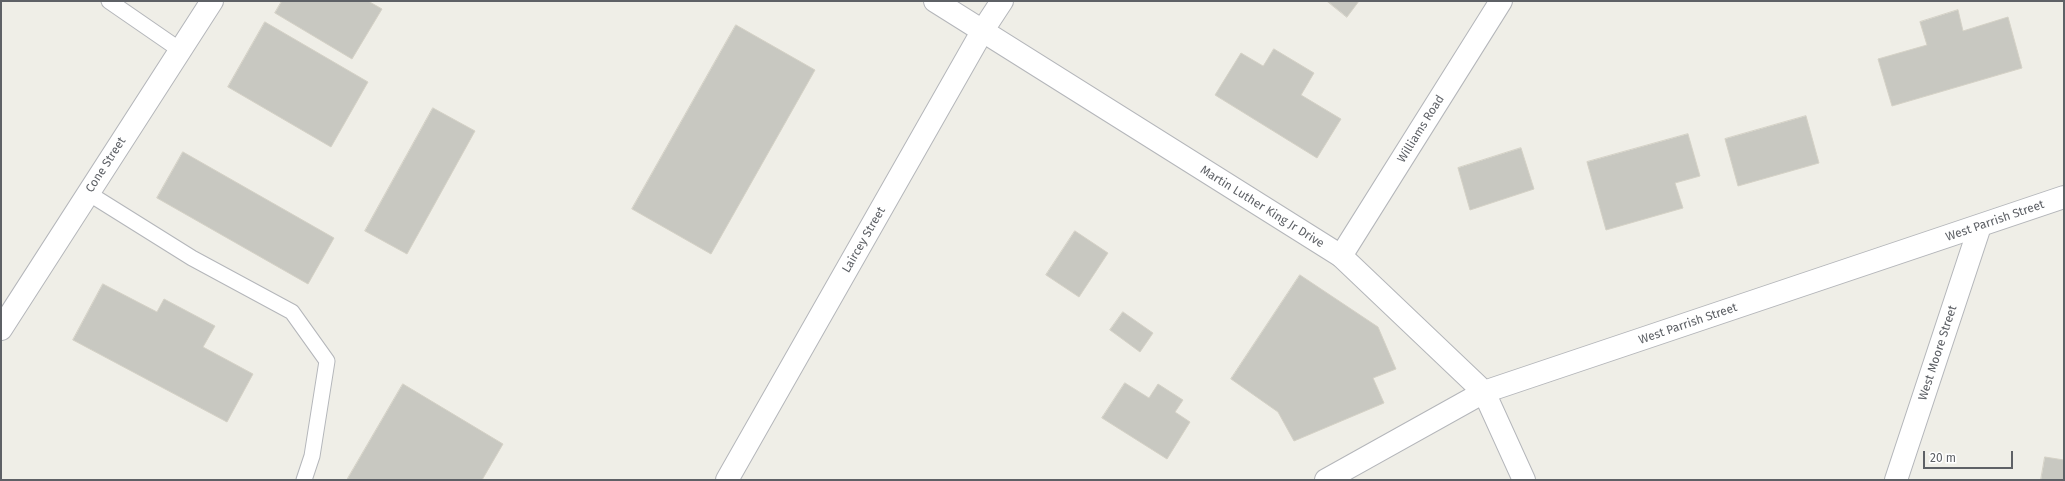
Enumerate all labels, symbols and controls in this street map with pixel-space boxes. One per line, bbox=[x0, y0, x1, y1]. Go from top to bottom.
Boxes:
street label: Williams Road bbox=[1394, 93, 1448, 165]
street label: Cone Street bbox=[83, 135, 129, 195]
street label: Martin Luther King Jr Drive bbox=[1197, 163, 1327, 251]
street label: West Parrish Street bbox=[1944, 197, 2046, 245]
street label: Laircey Street bbox=[839, 205, 889, 275]
street label: West Parrish Street bbox=[1637, 300, 1739, 348]
street label: West Moore Street bbox=[1916, 304, 1960, 402]
scale bar bbox=[1925, 443, 2015, 469]
text: 20 m bbox=[1930, 451, 1956, 465]

